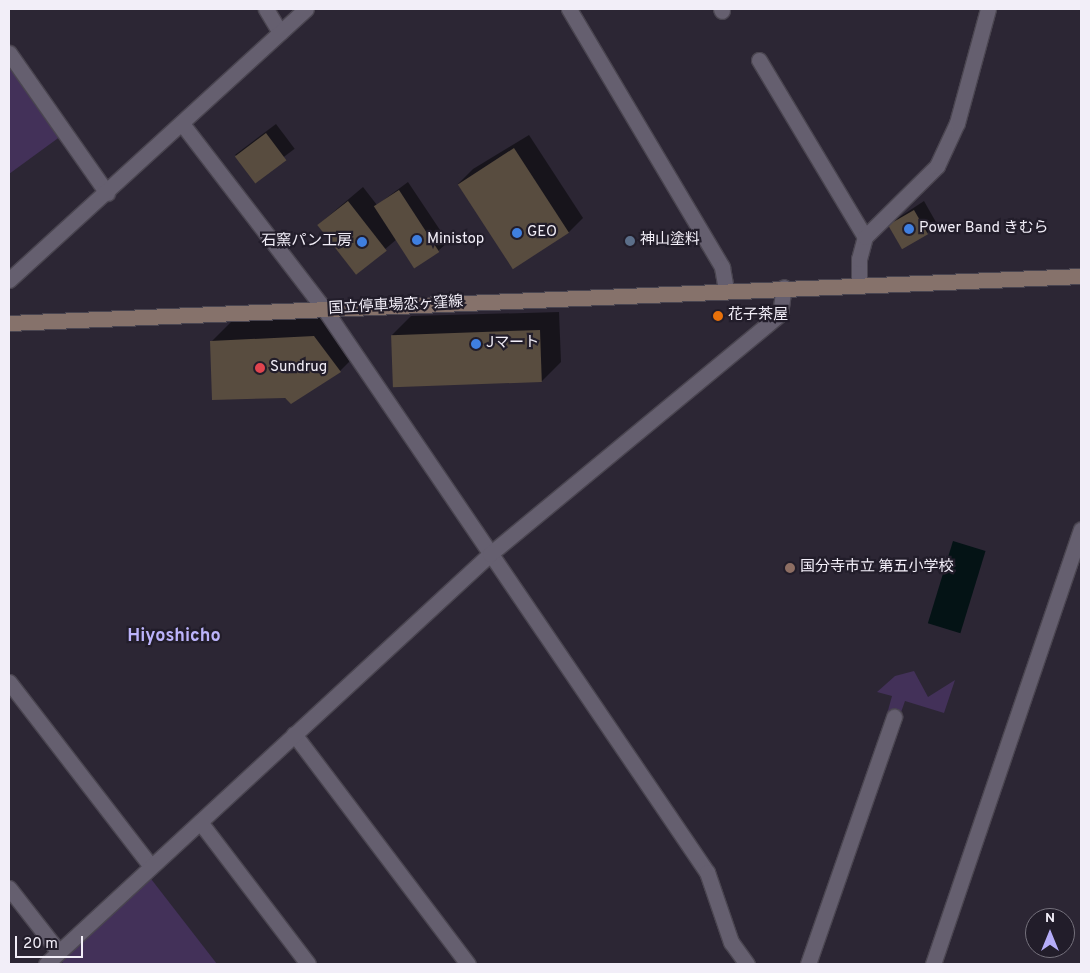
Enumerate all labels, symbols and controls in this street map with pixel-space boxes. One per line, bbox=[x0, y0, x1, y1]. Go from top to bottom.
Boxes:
place label: Power Band きむら bbox=[919, 220, 1049, 238]
marker: Power Band きむら bbox=[903, 223, 915, 235]
place label: GEO bbox=[527, 224, 557, 242]
marker: GEO bbox=[511, 227, 523, 239]
place label: Ministop bbox=[427, 231, 484, 249]
place label: 神山塗料 bbox=[640, 232, 700, 250]
place label: 石窯パン工房 bbox=[262, 233, 352, 251]
marker: Ministop bbox=[411, 234, 423, 246]
marker: 神山塗料 bbox=[624, 235, 636, 247]
marker: 石窯パン工房 bbox=[356, 236, 368, 248]
street label: 国立停車場恋ヶ窪線 bbox=[328, 293, 464, 319]
place label: 花子茶屋 bbox=[728, 307, 788, 325]
marker: 花子茶屋 bbox=[712, 310, 724, 322]
place label: Jマート bbox=[486, 335, 539, 353]
marker: Jマート bbox=[470, 338, 482, 350]
place label: Sundrug bbox=[270, 359, 327, 377]
marker: Sundrug bbox=[254, 362, 266, 374]
place label: 国分寺市立 第五小学校 bbox=[800, 559, 954, 577]
marker: 国分寺市立 第五小学校 bbox=[784, 562, 796, 574]
district label: Hiyoshicho bbox=[127, 626, 221, 648]
north arrow bbox=[1025, 908, 1075, 958]
text: N bbox=[1045, 910, 1055, 927]
scale bar bbox=[18, 926, 85, 958]
text: 20 m bbox=[23, 935, 58, 954]

